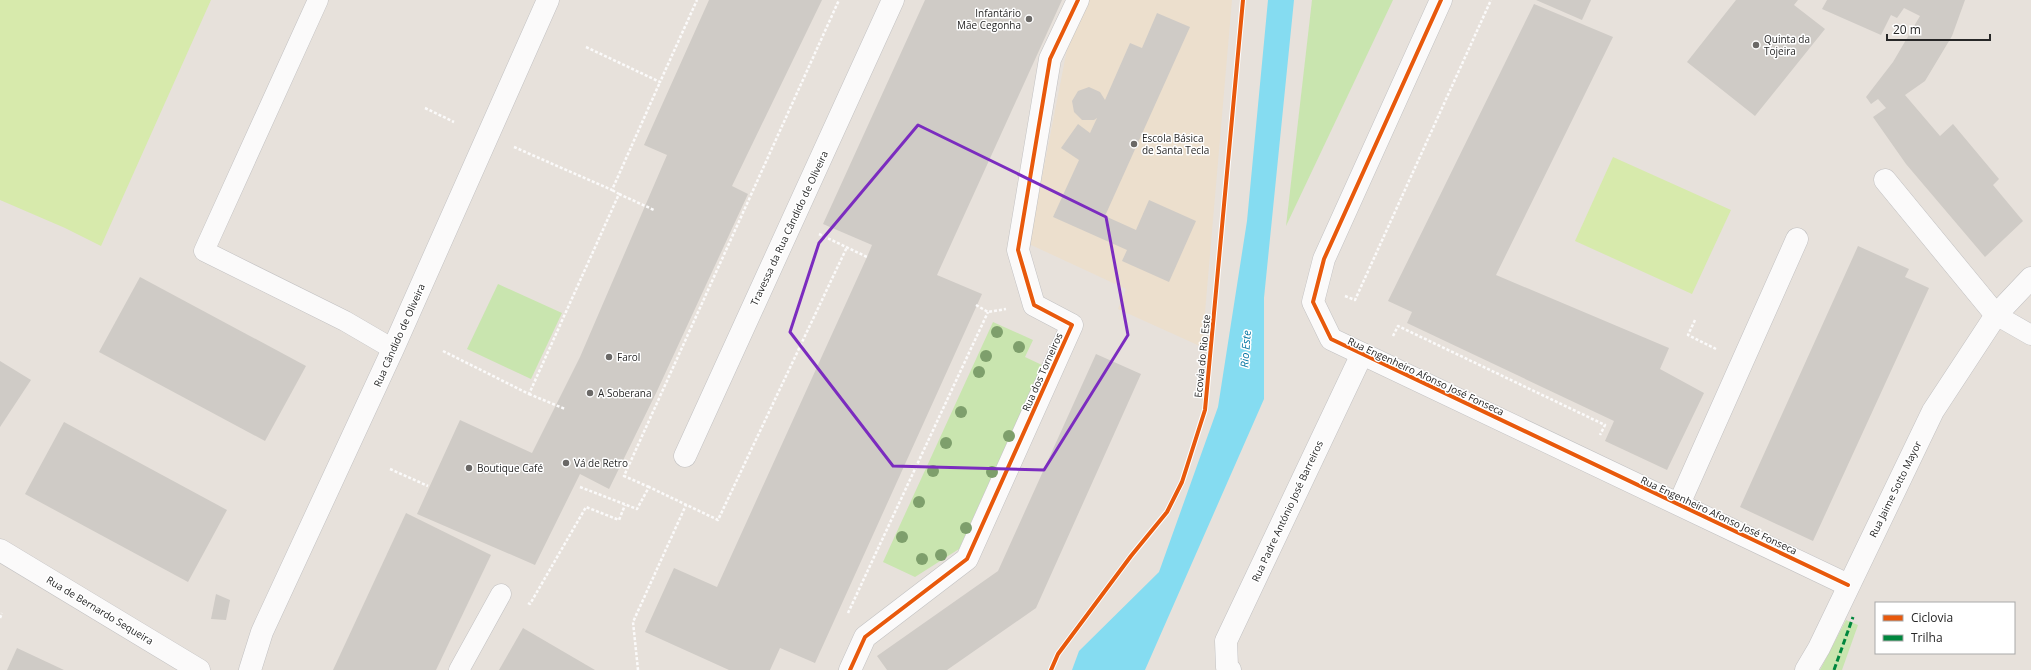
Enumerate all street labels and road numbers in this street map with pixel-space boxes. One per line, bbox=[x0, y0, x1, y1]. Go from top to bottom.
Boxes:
street label: Travessa da Rua Cândido de Oliveira bbox=[747, 148, 831, 308]
street label: Rua Cândido de Oliveira bbox=[370, 281, 428, 389]
street label: Ecovia do Rio Este bbox=[1191, 313, 1213, 398]
street label: Rua dos Torneiros bbox=[1018, 330, 1066, 414]
street label: Rua Engenheiro Afonso José Fonseca bbox=[1345, 333, 1507, 419]
street label: Rua Padre António José Barreiros bbox=[1248, 438, 1326, 584]
street label: Rua Jaime Sotto Mayor bbox=[1866, 438, 1924, 540]
street label: Rua Engenheiro Afonso José Fonseca bbox=[1638, 472, 1800, 558]
street label: Rua de Bernardo Sequeira bbox=[44, 572, 156, 648]

